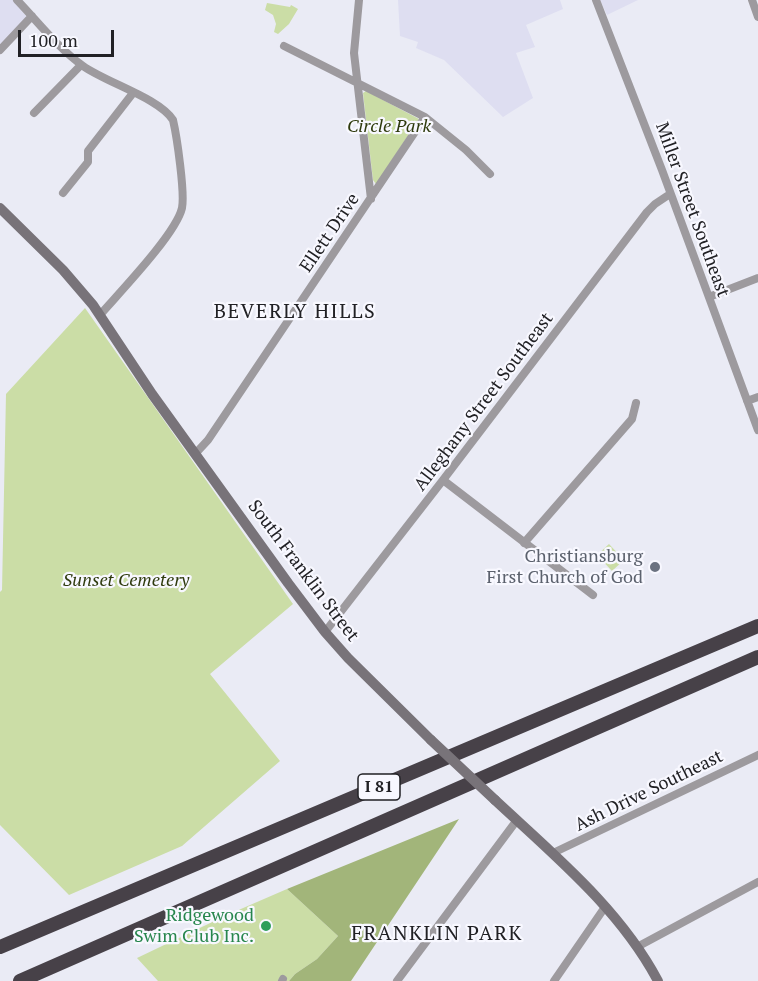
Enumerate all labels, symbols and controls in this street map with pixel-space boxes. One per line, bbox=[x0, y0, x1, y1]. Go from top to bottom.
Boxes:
scale bar bbox=[21, 18, 117, 56]
text: 100 m bbox=[29, 28, 78, 52]
park label: Circle Park bbox=[347, 116, 431, 138]
street label: Miller Street Southeast bbox=[650, 120, 734, 300]
street label: Ellett Drive bbox=[296, 189, 364, 277]
district label: BEVERLY HILLS bbox=[214, 300, 376, 324]
street label: Alleghany Street Southeast bbox=[410, 309, 558, 495]
street label: South Franklin Street bbox=[243, 496, 363, 646]
place label: Christiansburg First Church of God bbox=[486, 546, 643, 588]
marker: Christiansburg First Church of God bbox=[648, 560, 662, 574]
park label: Sunset Cemetery bbox=[63, 570, 189, 592]
street label: Ash Drive Southeast bbox=[571, 746, 727, 836]
road number: I 81 bbox=[358, 774, 400, 800]
place label: Ridgewood Swim Club Inc. bbox=[134, 905, 254, 948]
marker: Ridgewood Swim Club Inc. bbox=[259, 919, 273, 933]
district label: FRANKLIN PARK bbox=[351, 922, 523, 946]

